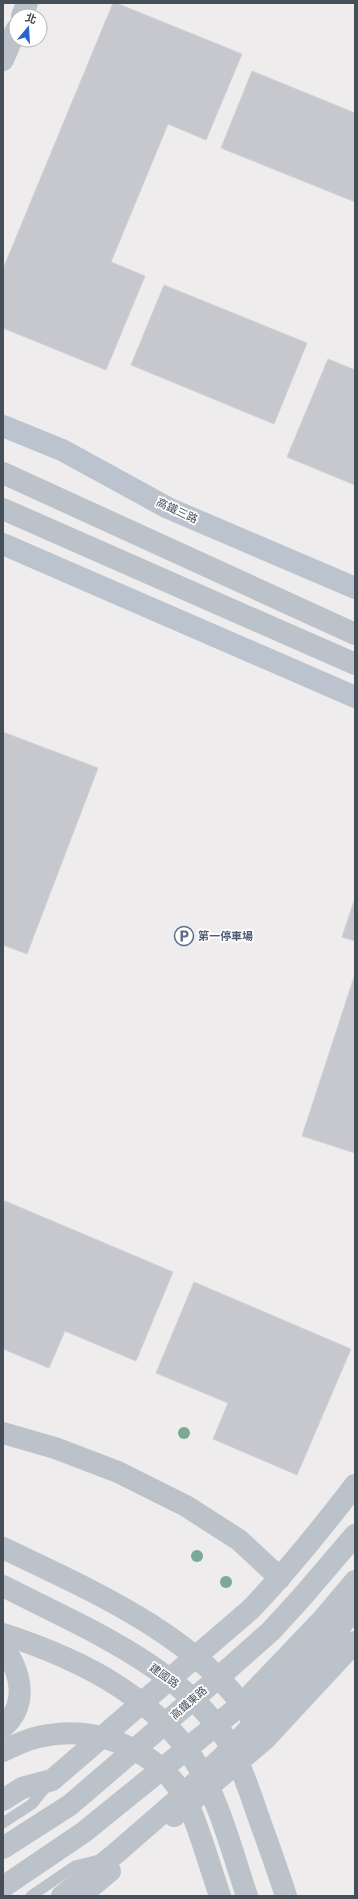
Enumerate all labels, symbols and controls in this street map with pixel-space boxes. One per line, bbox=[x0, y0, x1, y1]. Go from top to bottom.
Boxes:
north arrow bbox=[8, 8, 48, 48]
text: 北 bbox=[24, 11, 38, 27]
street label: 高鐵三路 bbox=[154, 496, 200, 526]
parking icon: 第一停車場 bbox=[173, 925, 195, 947]
place label: 第一停車場 bbox=[198, 930, 253, 943]
street label: 建國路 bbox=[147, 1661, 181, 1691]
street label: 高鐵東路 bbox=[168, 1684, 210, 1722]

